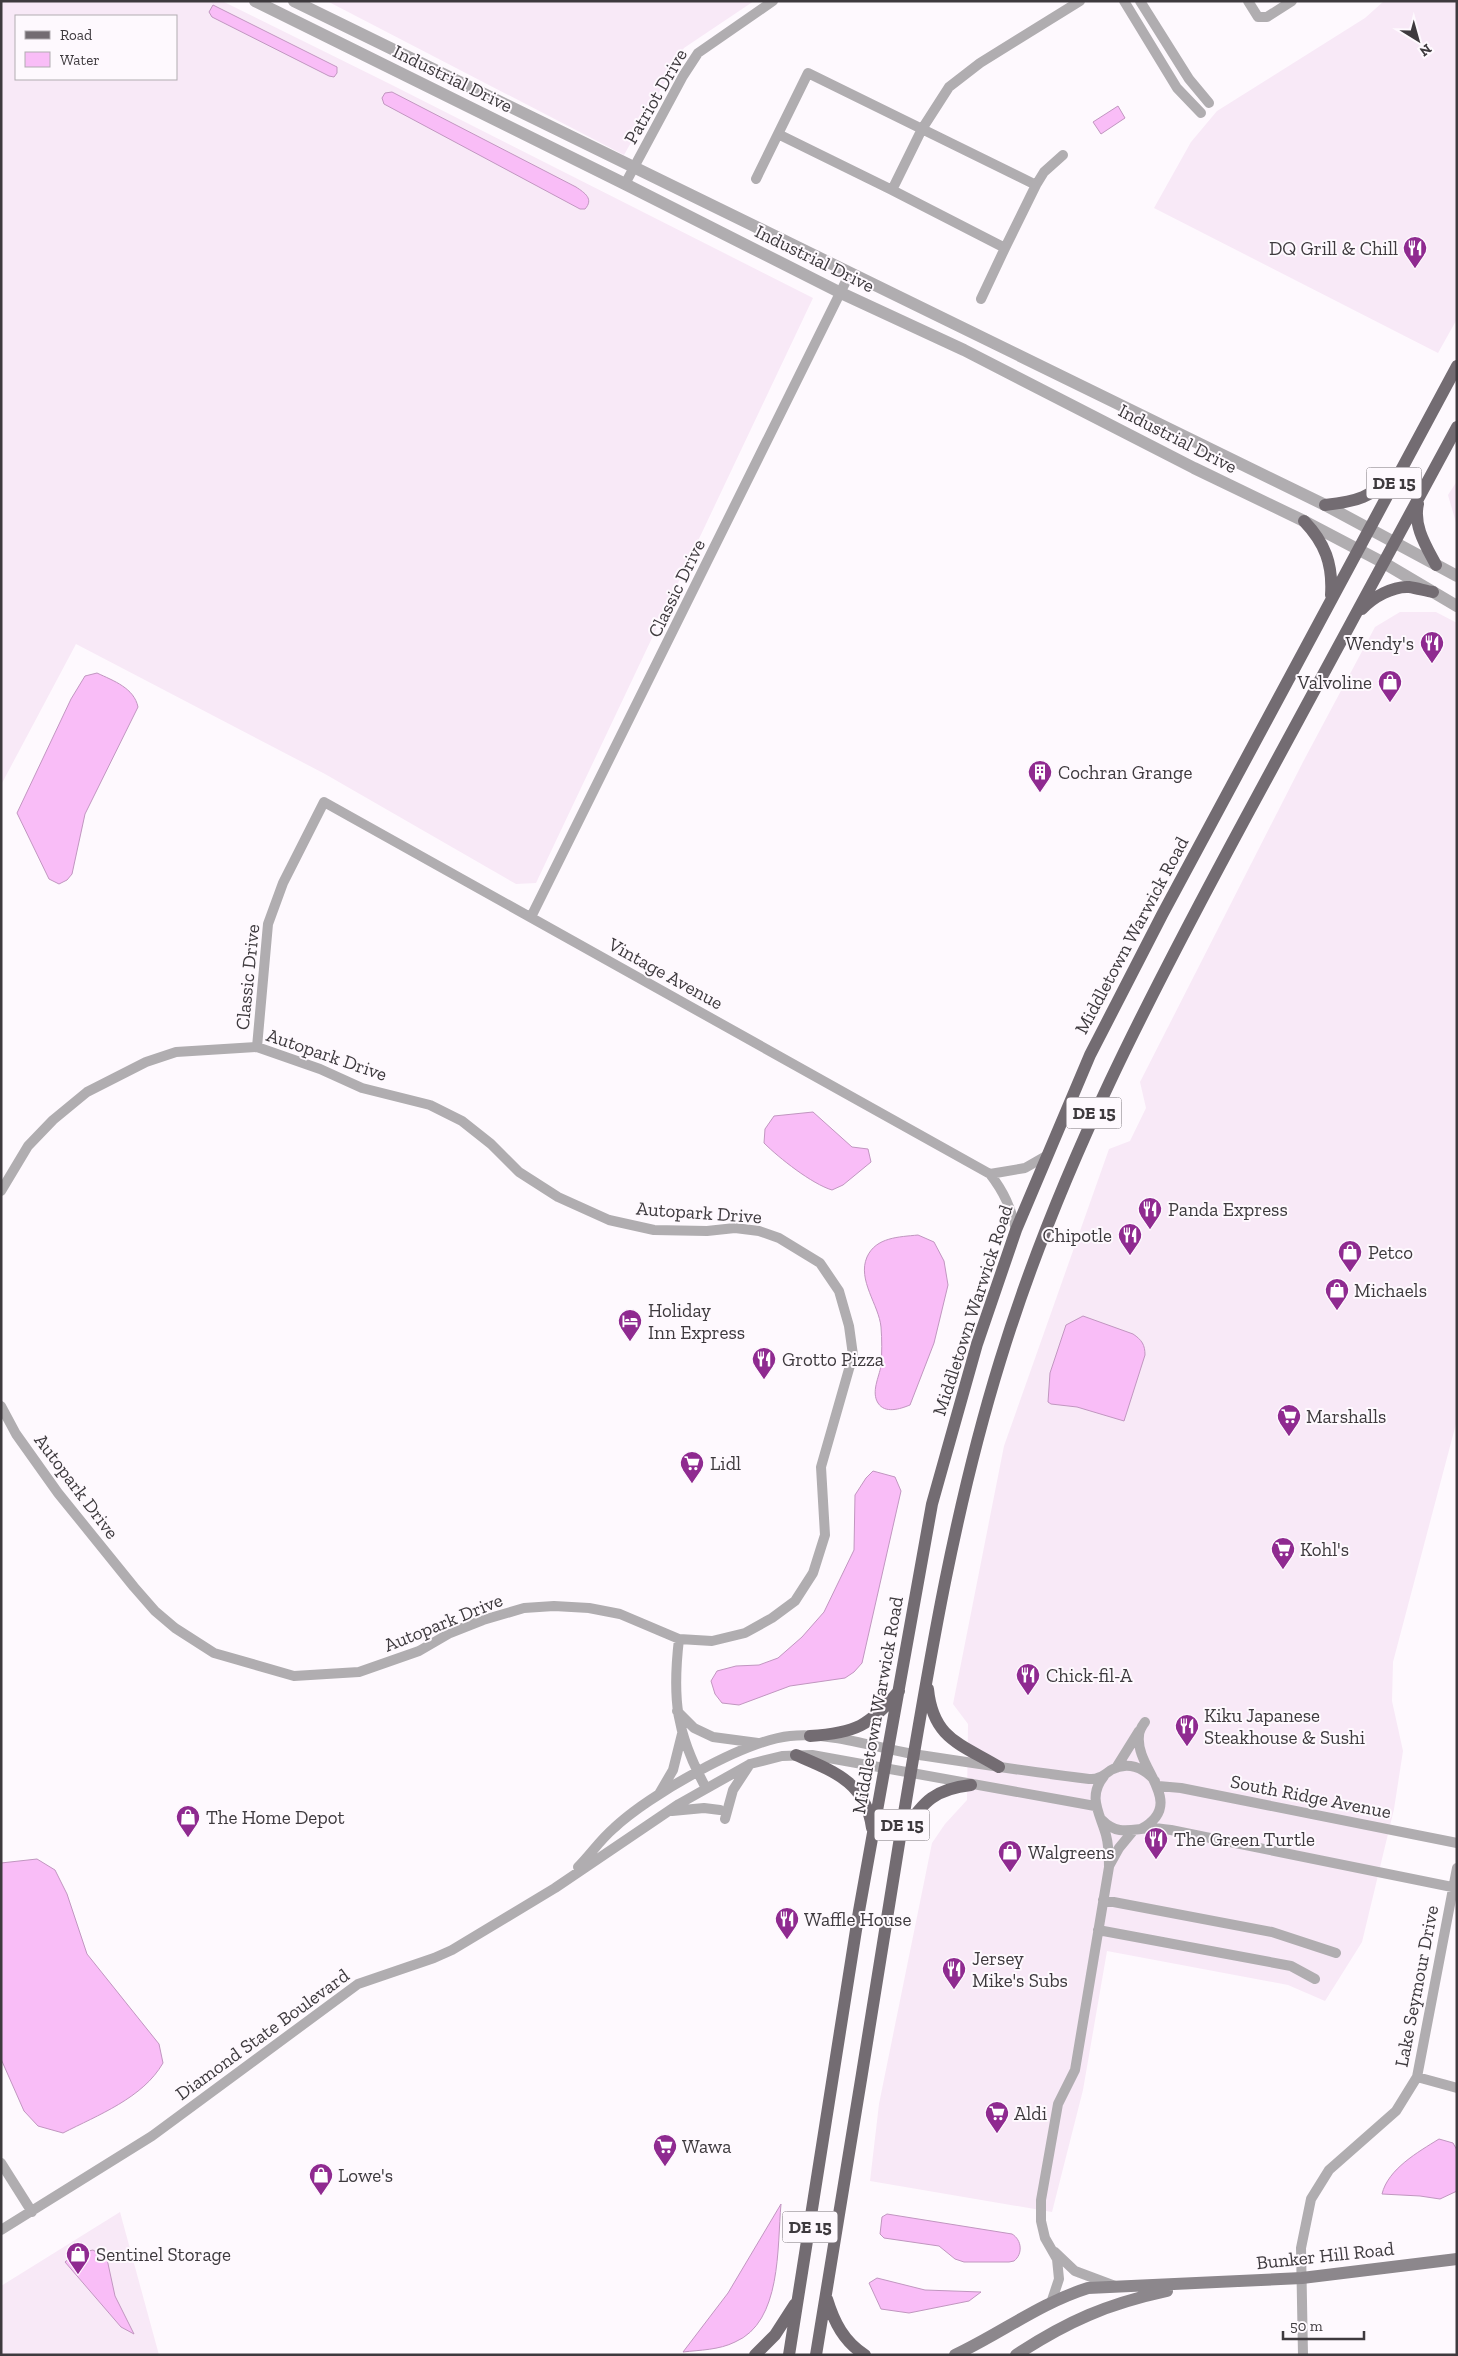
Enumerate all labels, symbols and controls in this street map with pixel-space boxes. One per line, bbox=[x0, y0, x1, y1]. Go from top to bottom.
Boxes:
legend bbox=[15, 15, 178, 80]
north arrow bbox=[1393, 15, 1443, 65]
text: Road bbox=[60, 26, 93, 44]
street label: Industrial Drive bbox=[389, 40, 516, 117]
text: N bbox=[1416, 40, 1435, 60]
street label: Patriot Drive bbox=[619, 44, 692, 148]
text: Water bbox=[60, 51, 100, 69]
street label: Industrial Drive bbox=[751, 220, 878, 297]
restaurant icon: DQ Grill & Chill bbox=[1402, 235, 1428, 269]
place label: DQ Grill & Chill bbox=[1269, 237, 1398, 260]
street label: Industrial Drive bbox=[1115, 399, 1241, 478]
road number: DE 15 bbox=[1366, 468, 1422, 498]
street label: Classic Drive bbox=[643, 535, 710, 641]
restaurant icon: Wendy's bbox=[1419, 630, 1445, 664]
place label: Wendy's bbox=[1345, 632, 1414, 655]
shop icon: Valvoline bbox=[1377, 669, 1403, 703]
place label: Valvoline bbox=[1297, 671, 1372, 694]
building icon: Cochran Grange bbox=[1027, 759, 1053, 793]
place label: Cochran Grange bbox=[1058, 761, 1192, 784]
street label: Middletown Warwick Road bbox=[1070, 832, 1194, 1038]
street label: Classic Drive bbox=[231, 923, 264, 1031]
street label: Vintage Avenue bbox=[603, 932, 727, 1014]
street label: Autopark Drive bbox=[264, 1023, 390, 1086]
road number: DE 15 bbox=[1066, 1098, 1122, 1128]
restaurant icon: Panda Express bbox=[1137, 1196, 1163, 1230]
street label: Autopark Drive bbox=[635, 1197, 763, 1228]
place label: Panda Express bbox=[1168, 1198, 1288, 1221]
street label: Middletown Warwick Road bbox=[927, 1201, 1018, 1419]
restaurant icon: Chipotle bbox=[1117, 1222, 1143, 1256]
place label: Chipotle bbox=[1043, 1224, 1112, 1247]
shop icon: Petco bbox=[1337, 1239, 1363, 1273]
place label: Petco bbox=[1368, 1241, 1413, 1264]
shop icon: Michaels bbox=[1324, 1277, 1350, 1311]
place label: Michaels bbox=[1354, 1279, 1427, 1302]
place label: Holiday Inn Express bbox=[648, 1299, 745, 1344]
hotel icon: Holiday Inn Express bbox=[617, 1308, 643, 1342]
restaurant icon: Grotto Pizza bbox=[751, 1346, 777, 1380]
place label: Grotto Pizza bbox=[782, 1348, 884, 1371]
supermarket icon: Marshalls bbox=[1276, 1403, 1302, 1437]
place label: Marshalls bbox=[1306, 1405, 1386, 1428]
street label: Autopark Drive bbox=[30, 1429, 124, 1544]
supermarket icon: Lidl bbox=[679, 1450, 705, 1484]
place label: Lidl bbox=[710, 1452, 741, 1475]
supermarket icon: Kohl's bbox=[1270, 1536, 1296, 1570]
place label: Kohl's bbox=[1300, 1538, 1349, 1561]
street label: Autopark Drive bbox=[381, 1588, 506, 1657]
street label: Middletown Warwick Road bbox=[847, 1594, 908, 1816]
restaurant icon: Chick-fil-A bbox=[1015, 1662, 1041, 1696]
place label: Chick-fil-A bbox=[1046, 1664, 1133, 1687]
place label: Kiku Japanese Steakhouse & Sushi bbox=[1204, 1704, 1365, 1749]
restaurant icon: Kiku Japanese Steakhouse & Sushi bbox=[1174, 1713, 1200, 1747]
street label: South Ridge Avenue bbox=[1229, 1770, 1393, 1823]
shop icon: The Home Depot bbox=[175, 1804, 201, 1838]
place label: The Home Depot bbox=[206, 1806, 345, 1829]
road number: DE 15 bbox=[874, 1810, 930, 1840]
restaurant icon: The Green Turtle bbox=[1143, 1826, 1169, 1860]
place label: The Green Turtle bbox=[1174, 1828, 1315, 1851]
shop icon: Walgreens bbox=[997, 1839, 1023, 1873]
place label: Walgreens bbox=[1028, 1841, 1115, 1864]
street label: Lake Seymour Drive bbox=[1390, 1903, 1443, 2069]
restaurant icon: Waffle House bbox=[774, 1906, 800, 1940]
place label: Waffle House bbox=[804, 1908, 911, 1931]
place label: Jersey Mike's Subs bbox=[972, 1947, 1068, 1992]
restaurant icon: Jersey Mike's Subs bbox=[941, 1956, 967, 1990]
street label: Diamond State Boulevard bbox=[171, 1963, 354, 2105]
supermarket icon: Aldi bbox=[984, 2100, 1010, 2134]
place label: Aldi bbox=[1014, 2102, 1047, 2125]
supermarket icon: Wawa bbox=[652, 2133, 678, 2167]
place label: Wawa bbox=[682, 2135, 731, 2158]
shop icon: Lowe's bbox=[308, 2162, 334, 2196]
place label: Lowe's bbox=[338, 2164, 393, 2187]
road number: DE 15 bbox=[782, 2212, 838, 2242]
street label: Bunker Hill Road bbox=[1255, 2237, 1396, 2274]
shop icon: Sentinel Storage bbox=[65, 2241, 91, 2275]
place label: Sentinel Storage bbox=[96, 2243, 231, 2266]
scale bar bbox=[1283, 2308, 1364, 2340]
text: 50 m bbox=[1290, 2317, 1323, 2335]

